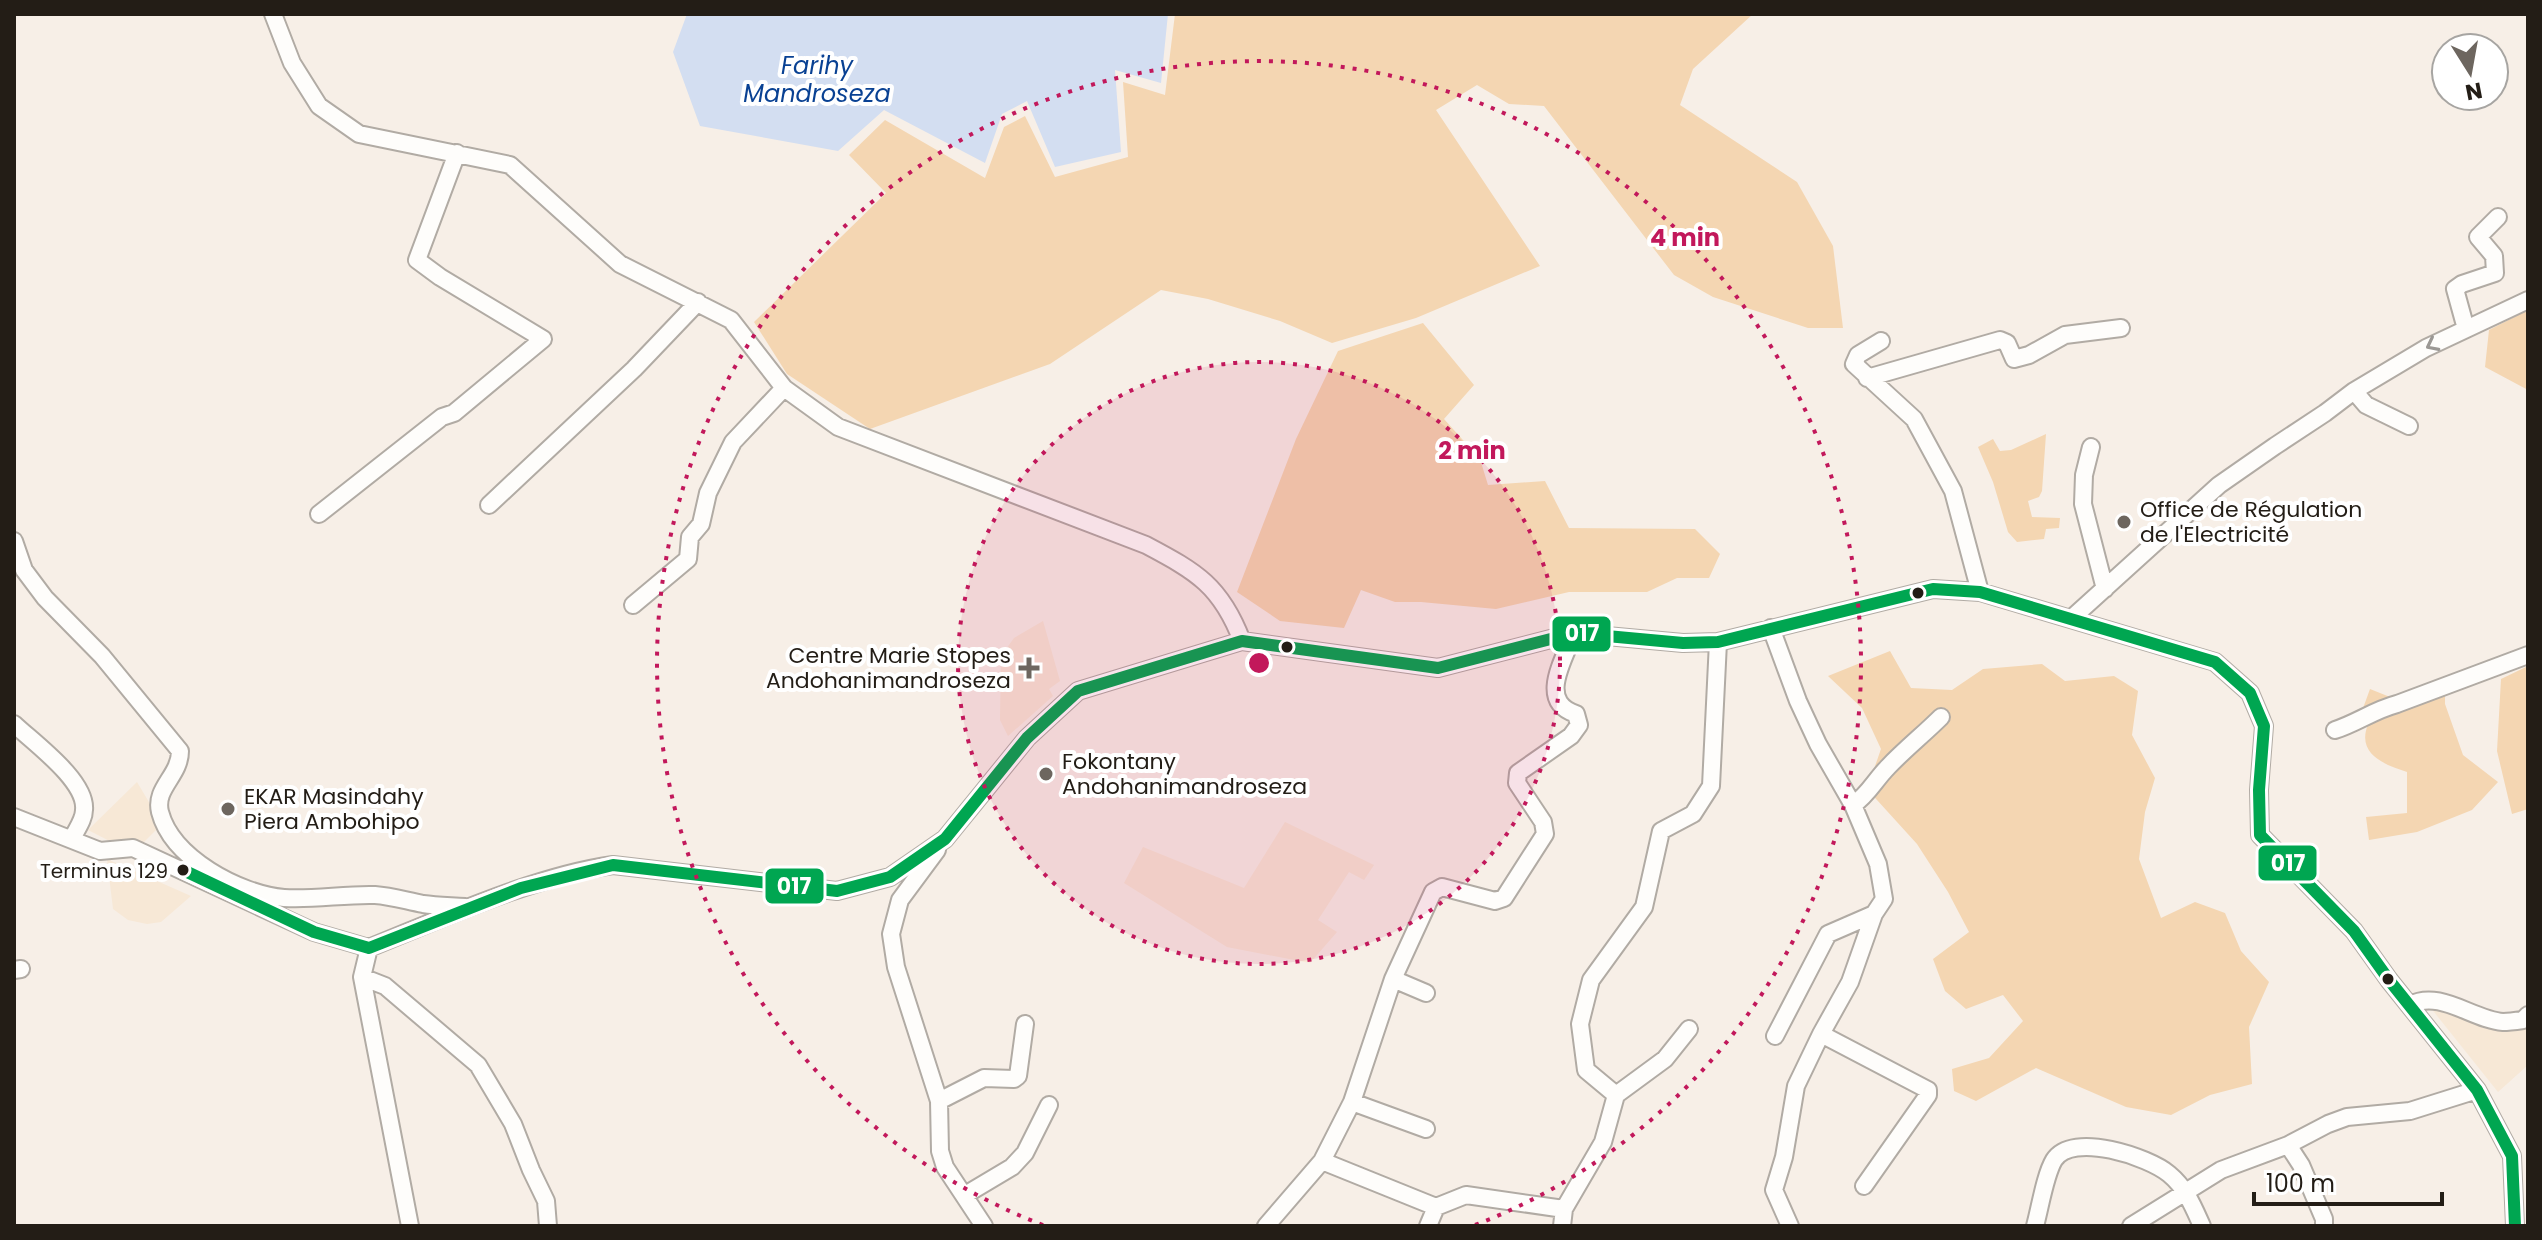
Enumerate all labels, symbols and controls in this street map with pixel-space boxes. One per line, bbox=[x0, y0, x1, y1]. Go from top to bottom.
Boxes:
north arrow bbox=[2430, 32, 2510, 112]
water label: Farihy Mandroseza bbox=[743, 49, 891, 110]
text: N bbox=[2463, 74, 2485, 108]
text: 4 min bbox=[1650, 221, 1720, 254]
one-way arrow bbox=[2426, 336, 2441, 351]
text: 2 min bbox=[1438, 434, 1506, 467]
place label: Office de Régulation de l'Electricité bbox=[2140, 494, 2362, 550]
marker: Office de Régulation de l'Electricité bbox=[2115, 513, 2133, 531]
unlabelled marker bbox=[1910, 585, 1926, 601]
line badge: 017 bbox=[1551, 615, 1612, 653]
text: 017 bbox=[1565, 618, 1599, 649]
unlabelled marker bbox=[1279, 639, 1295, 655]
place label: Centre Marie Stopes Andohanimandroseza bbox=[766, 640, 1011, 696]
centre of rings bbox=[1245, 649, 1273, 677]
marker: Centre Marie Stopes Andohanimandroseza bbox=[1018, 657, 1040, 679]
place label: Fokontany Andohanimandroseza bbox=[1062, 746, 1307, 802]
marker: Fokontany Andohanimandroseza bbox=[1037, 765, 1055, 783]
place label: EKAR Masindahy Piera Ambohipo bbox=[244, 781, 424, 837]
marker: EKAR Masindahy Piera Ambohipo bbox=[219, 800, 237, 818]
line badge: 017 bbox=[2257, 844, 2318, 882]
text: 017 bbox=[2271, 848, 2305, 879]
place label: Terminus 129 bbox=[40, 857, 168, 885]
marker: Terminus 129 bbox=[175, 862, 191, 878]
line badge: 017 bbox=[764, 867, 825, 905]
text: 017 bbox=[777, 871, 811, 902]
unlabelled marker bbox=[2380, 971, 2396, 987]
scale bar bbox=[2254, 1156, 2442, 1206]
text: 100 m bbox=[2266, 1167, 2335, 1200]

